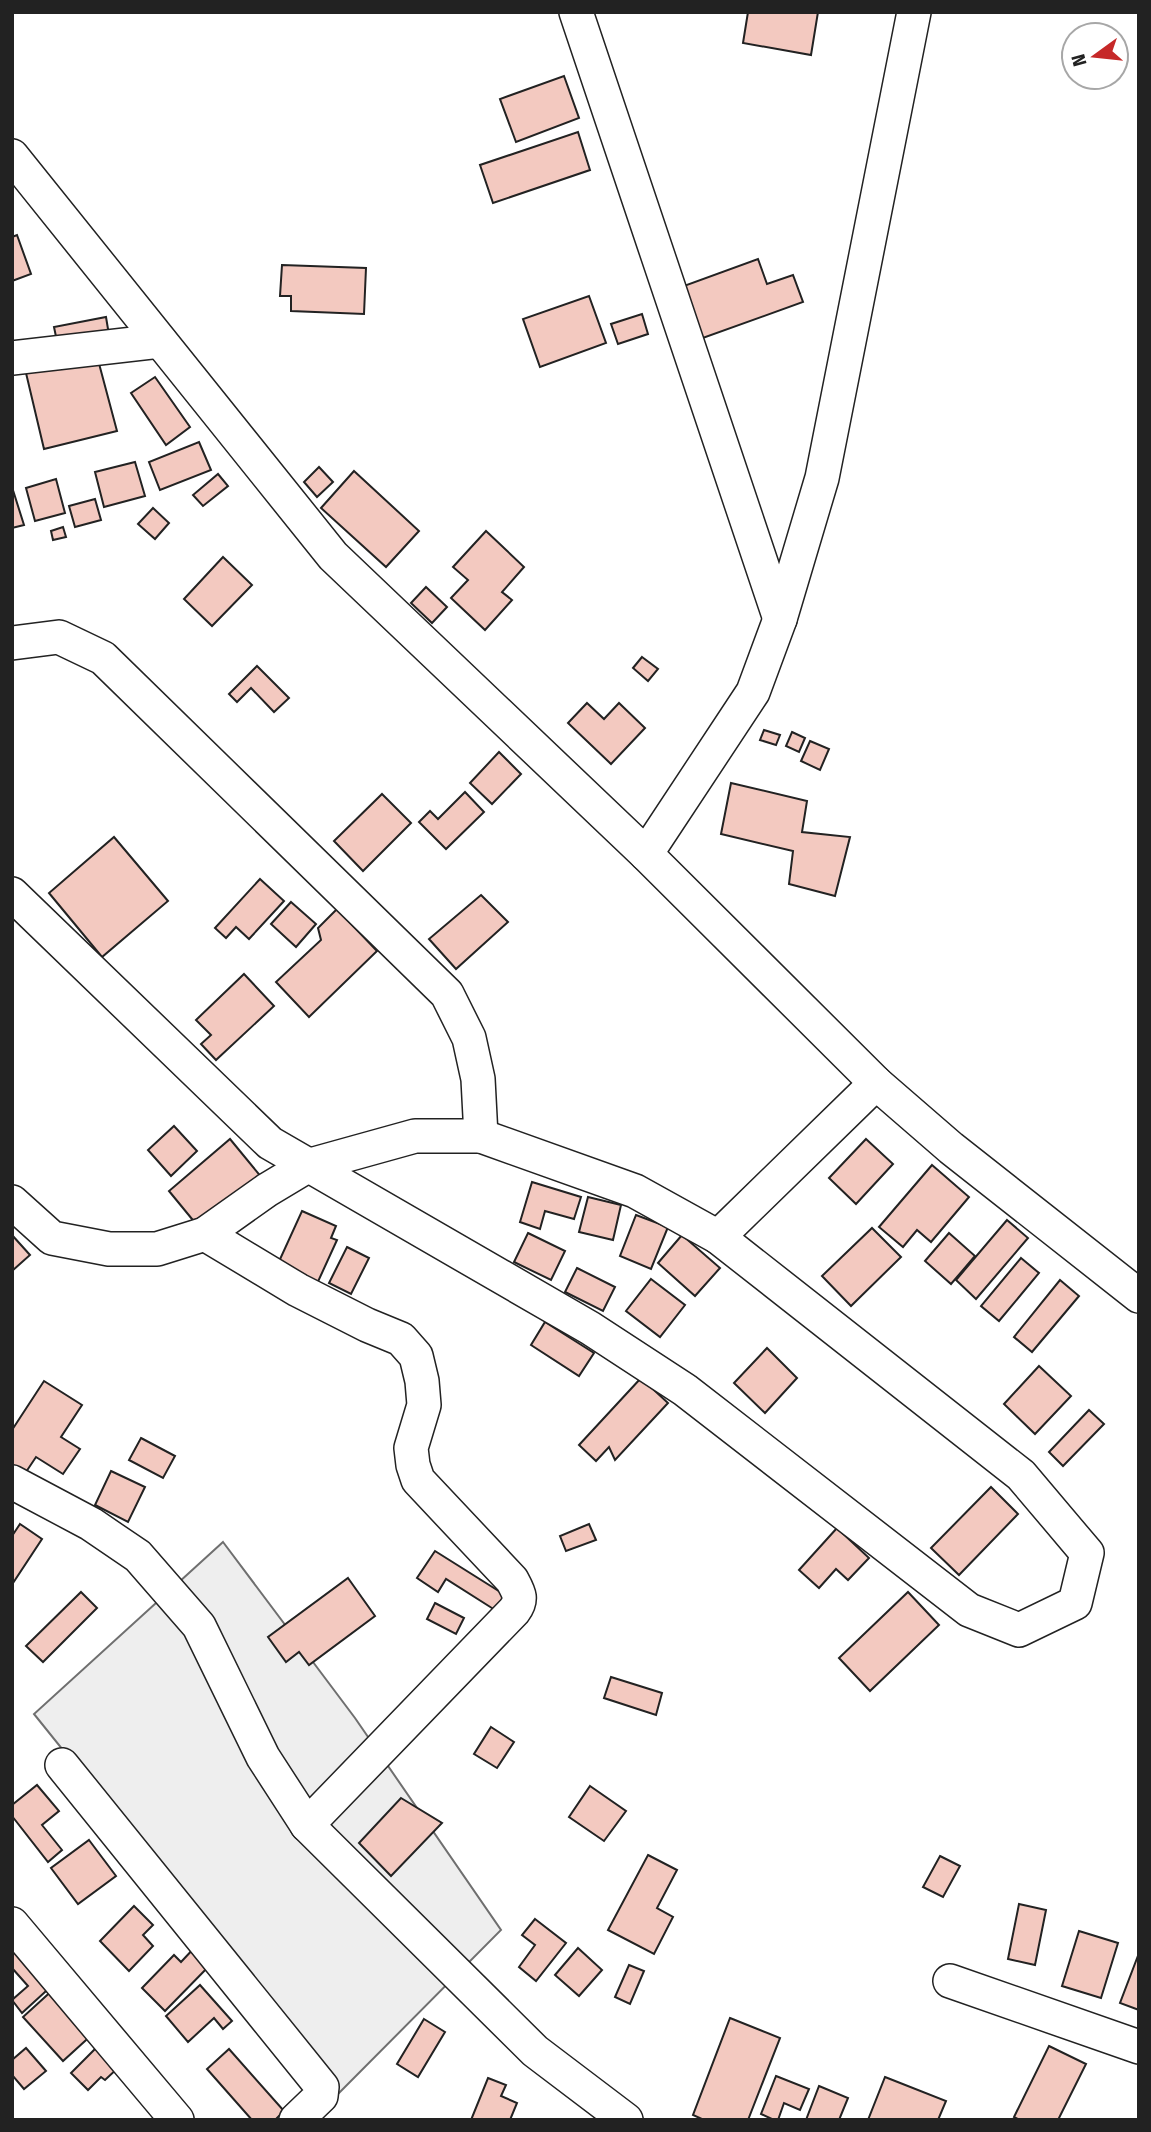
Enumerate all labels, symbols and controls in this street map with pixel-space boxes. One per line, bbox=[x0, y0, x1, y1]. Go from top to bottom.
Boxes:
north arrow bbox=[1060, 21, 1130, 91]
text: N bbox=[1066, 52, 1092, 69]

